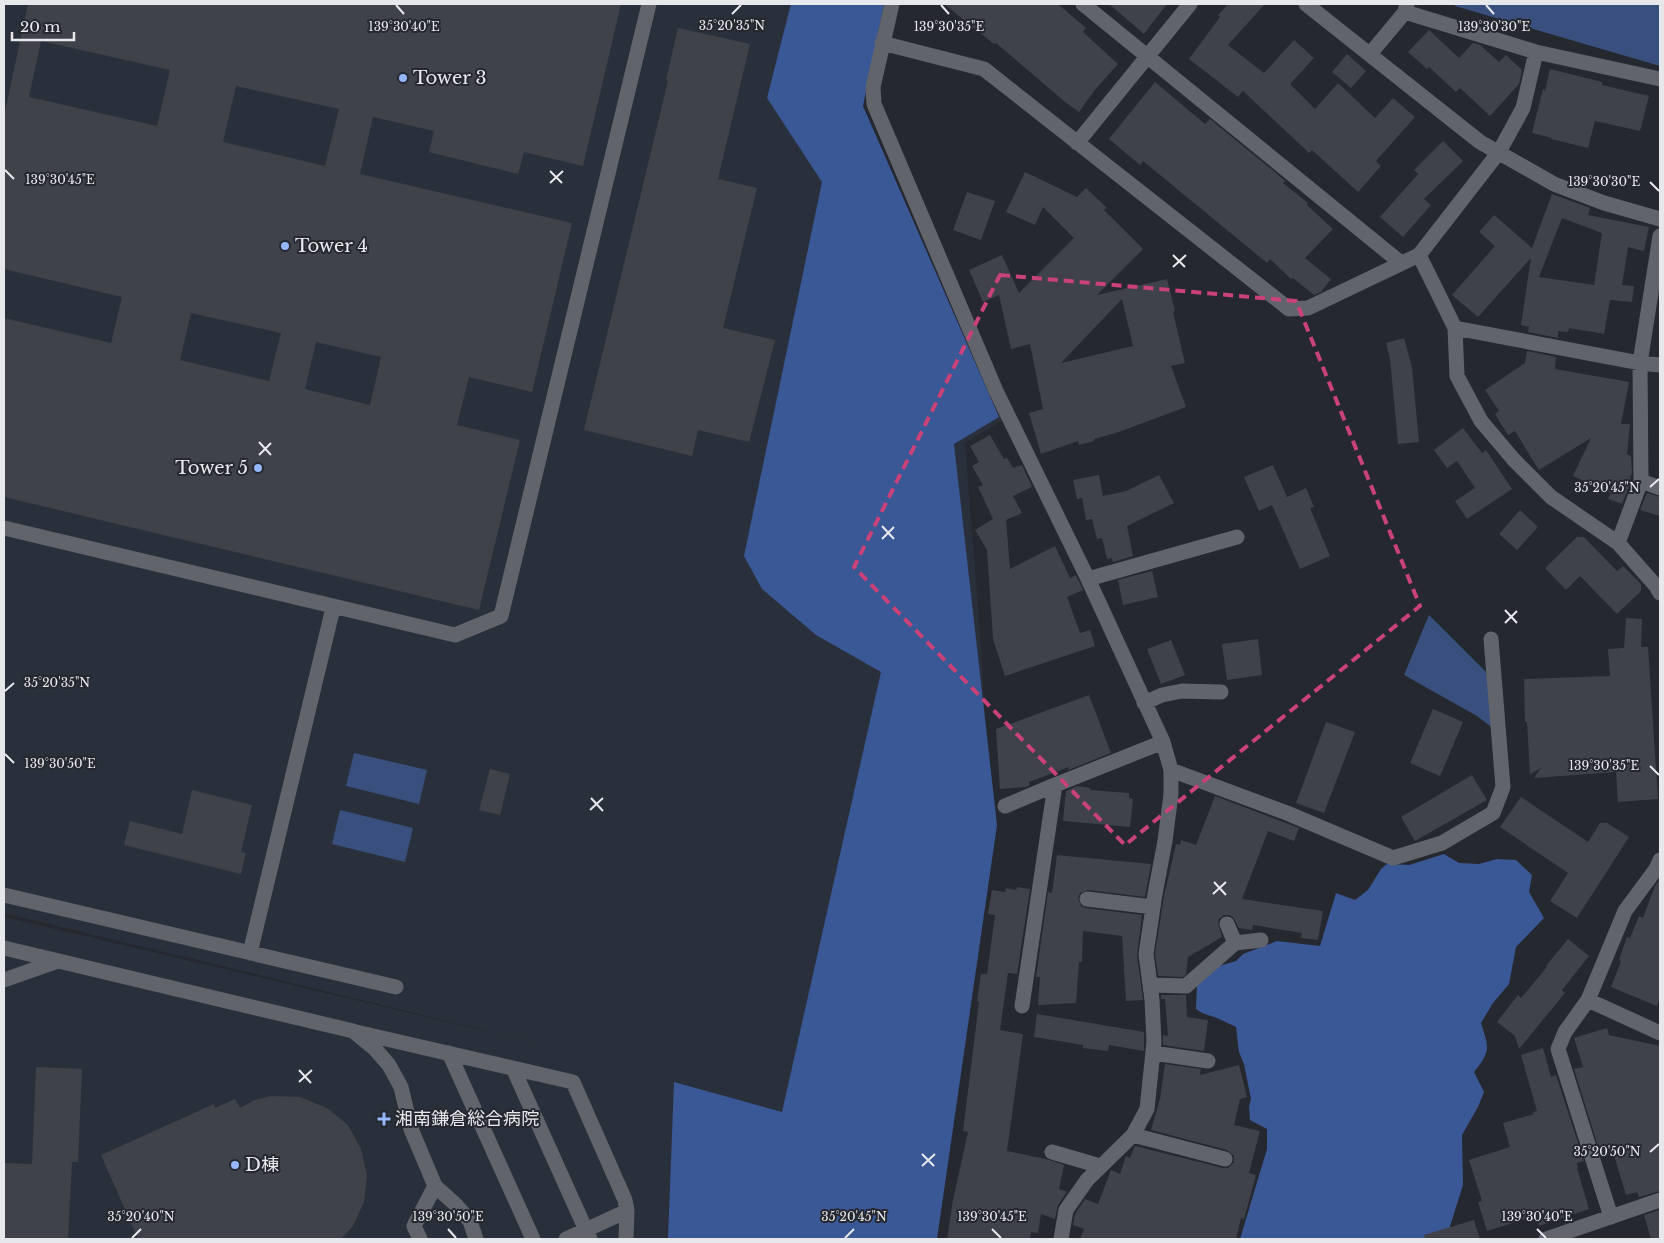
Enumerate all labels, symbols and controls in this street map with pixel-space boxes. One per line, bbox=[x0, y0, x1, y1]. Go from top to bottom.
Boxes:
scale bar bbox=[12, 10, 75, 42]
text: 20 m bbox=[20, 17, 60, 36]
text: 35°20'35"N bbox=[699, 18, 765, 33]
text: 139°30'40"E bbox=[368, 19, 440, 34]
text: 139°30'35"E bbox=[914, 19, 985, 34]
text: 139°30'30"E bbox=[1458, 19, 1530, 34]
place label: Tower 3 bbox=[413, 67, 487, 89]
marker: Tower 3 bbox=[397, 72, 409, 84]
text: 139°30'45"E bbox=[25, 172, 95, 187]
text: 139°30'30"E bbox=[1568, 174, 1640, 189]
place label: Tower 4 bbox=[295, 235, 368, 257]
marker: Tower 4 bbox=[279, 240, 291, 252]
place label: Tower 5 bbox=[175, 457, 248, 479]
marker: Tower 5 bbox=[252, 462, 264, 474]
text: 35°20'45"N bbox=[1574, 480, 1640, 495]
text: 35°20'35"N bbox=[24, 675, 90, 690]
text: 139°30'50"E bbox=[24, 756, 96, 771]
text: 139°30'35"E bbox=[1569, 758, 1640, 773]
place label: 湘南鎌倉総合病院 bbox=[395, 1108, 539, 1130]
marker: 湘南鎌倉総合病院 bbox=[377, 1112, 391, 1126]
text: 35°20'50"N bbox=[1573, 1144, 1641, 1159]
place label: D棟 bbox=[245, 1154, 279, 1176]
marker: D棟 bbox=[229, 1159, 241, 1171]
text: 35°20'40"N bbox=[107, 1209, 175, 1224]
text: 139°30'50"E bbox=[412, 1209, 484, 1224]
text: 35°20'45"N bbox=[821, 1209, 887, 1224]
text: 139°30'45"E bbox=[957, 1209, 1027, 1224]
text: 139°30'40"E bbox=[1501, 1209, 1573, 1224]

